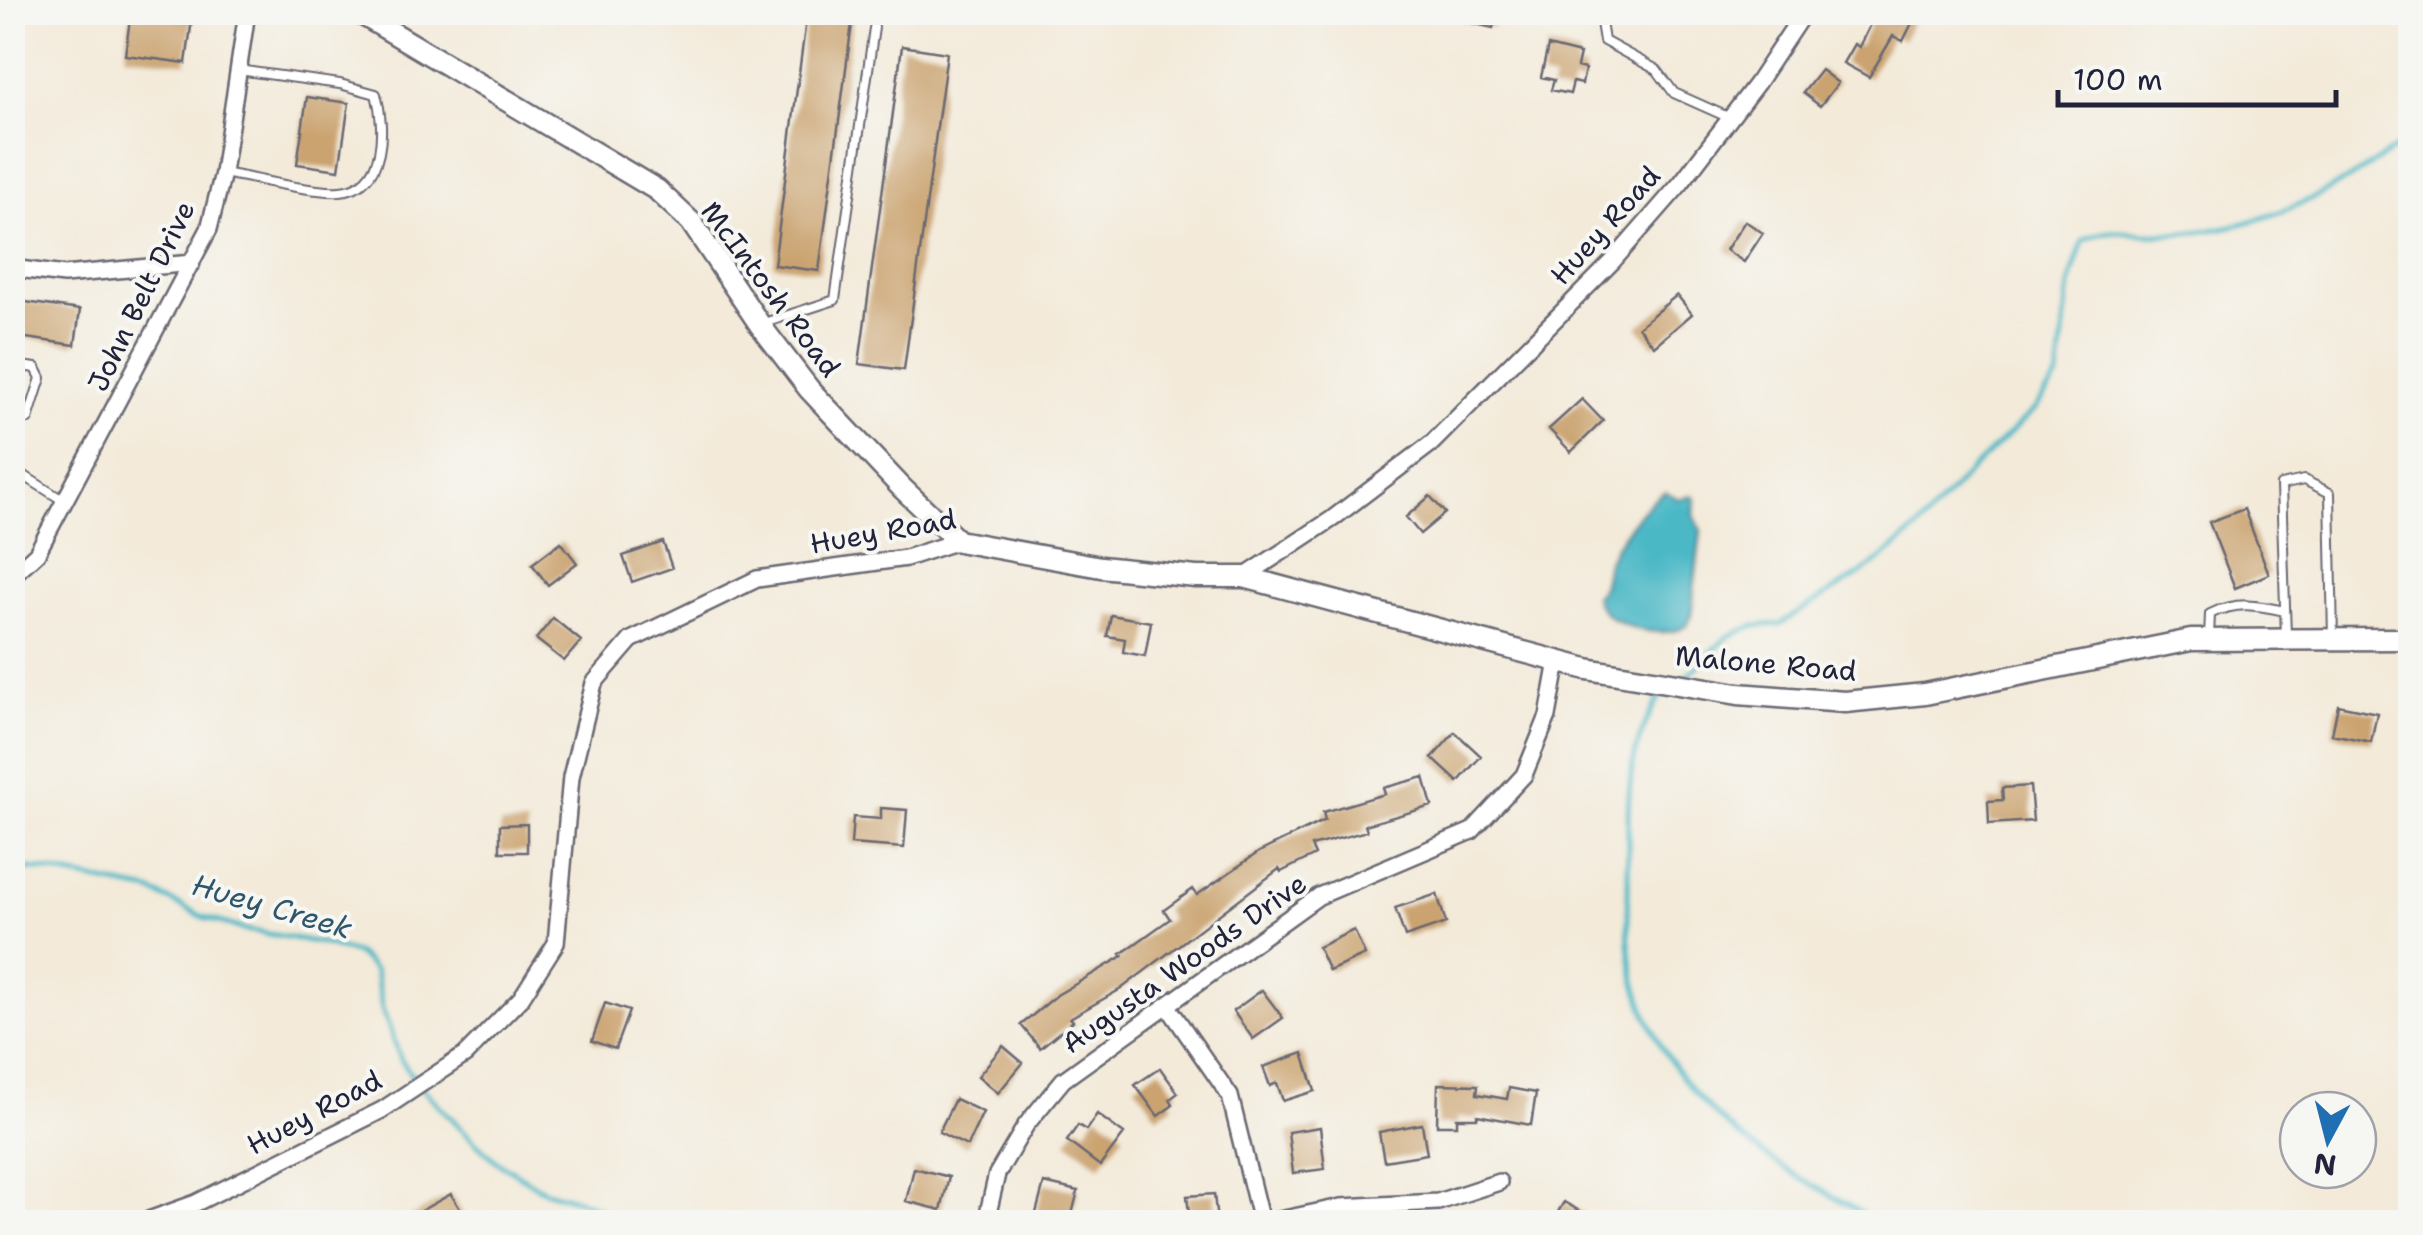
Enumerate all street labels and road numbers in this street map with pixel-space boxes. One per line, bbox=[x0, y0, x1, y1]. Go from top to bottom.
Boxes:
street label: Huey Road bbox=[1541, 157, 1669, 293]
street label: McIntosh Road bbox=[692, 193, 850, 385]
street label: John Belt Drive bbox=[78, 194, 204, 398]
street label: Huey Road bbox=[807, 499, 959, 563]
street label: Malone Road bbox=[1674, 636, 1858, 690]
street label: Augusta Woods Drive bbox=[1054, 864, 1314, 1062]
street label: Huey Road bbox=[240, 1061, 388, 1163]

